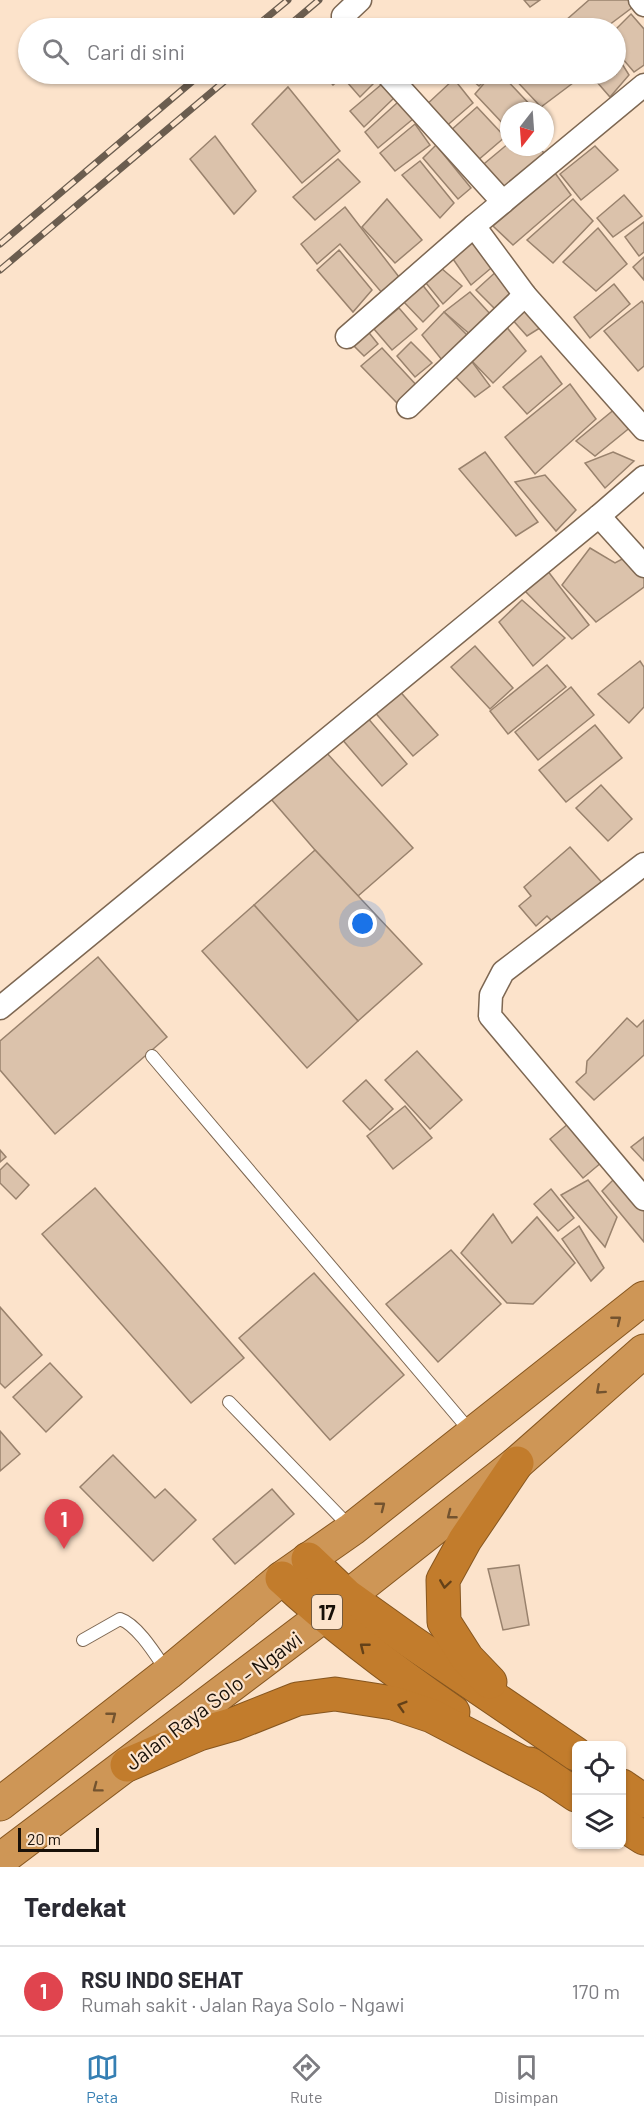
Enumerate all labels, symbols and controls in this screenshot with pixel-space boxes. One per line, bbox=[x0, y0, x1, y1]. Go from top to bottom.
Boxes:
search box bbox=[18, 18, 626, 84]
icon: search bbox=[39, 35, 72, 68]
text: Cari di sini bbox=[87, 38, 185, 64]
north arrow bbox=[500, 102, 554, 156]
your location bbox=[348, 909, 377, 938]
one-way arrow bbox=[610, 1317, 621, 1328]
one-way arrow bbox=[596, 1383, 607, 1394]
pin: 1 bbox=[44, 1500, 84, 1549]
one-way arrow bbox=[375, 1503, 386, 1514]
one-way arrow bbox=[446, 1508, 457, 1519]
one-way arrow bbox=[439, 1580, 452, 1589]
road number: 17 bbox=[312, 1595, 342, 1629]
street label: Jalan Raya Solo - Ngawi bbox=[120, 1625, 306, 1775]
one-way arrow bbox=[359, 1644, 370, 1655]
one-way arrow bbox=[397, 1701, 408, 1713]
one-way arrow bbox=[105, 1712, 116, 1723]
map controls bbox=[572, 1741, 626, 1849]
button: locate bbox=[572, 1741, 626, 1795]
one-way arrow bbox=[92, 1781, 103, 1792]
button: layers bbox=[572, 1795, 626, 1849]
scale bar bbox=[18, 1825, 99, 1852]
text: 20 m bbox=[27, 1829, 61, 1848]
text: Terdekat bbox=[24, 1891, 126, 1922]
text: RSU INDO SEHAT bbox=[81, 1966, 243, 1992]
text: 1 bbox=[40, 1979, 47, 2003]
text: 170 m bbox=[572, 1979, 620, 2003]
text: Rumah sakit · Jalan Raya Solo - Ngawi bbox=[81, 1992, 405, 2016]
tab: Peta bbox=[86, 2051, 119, 2106]
tab: Rute bbox=[290, 2051, 323, 2106]
tab: Disimpan bbox=[494, 2051, 558, 2106]

